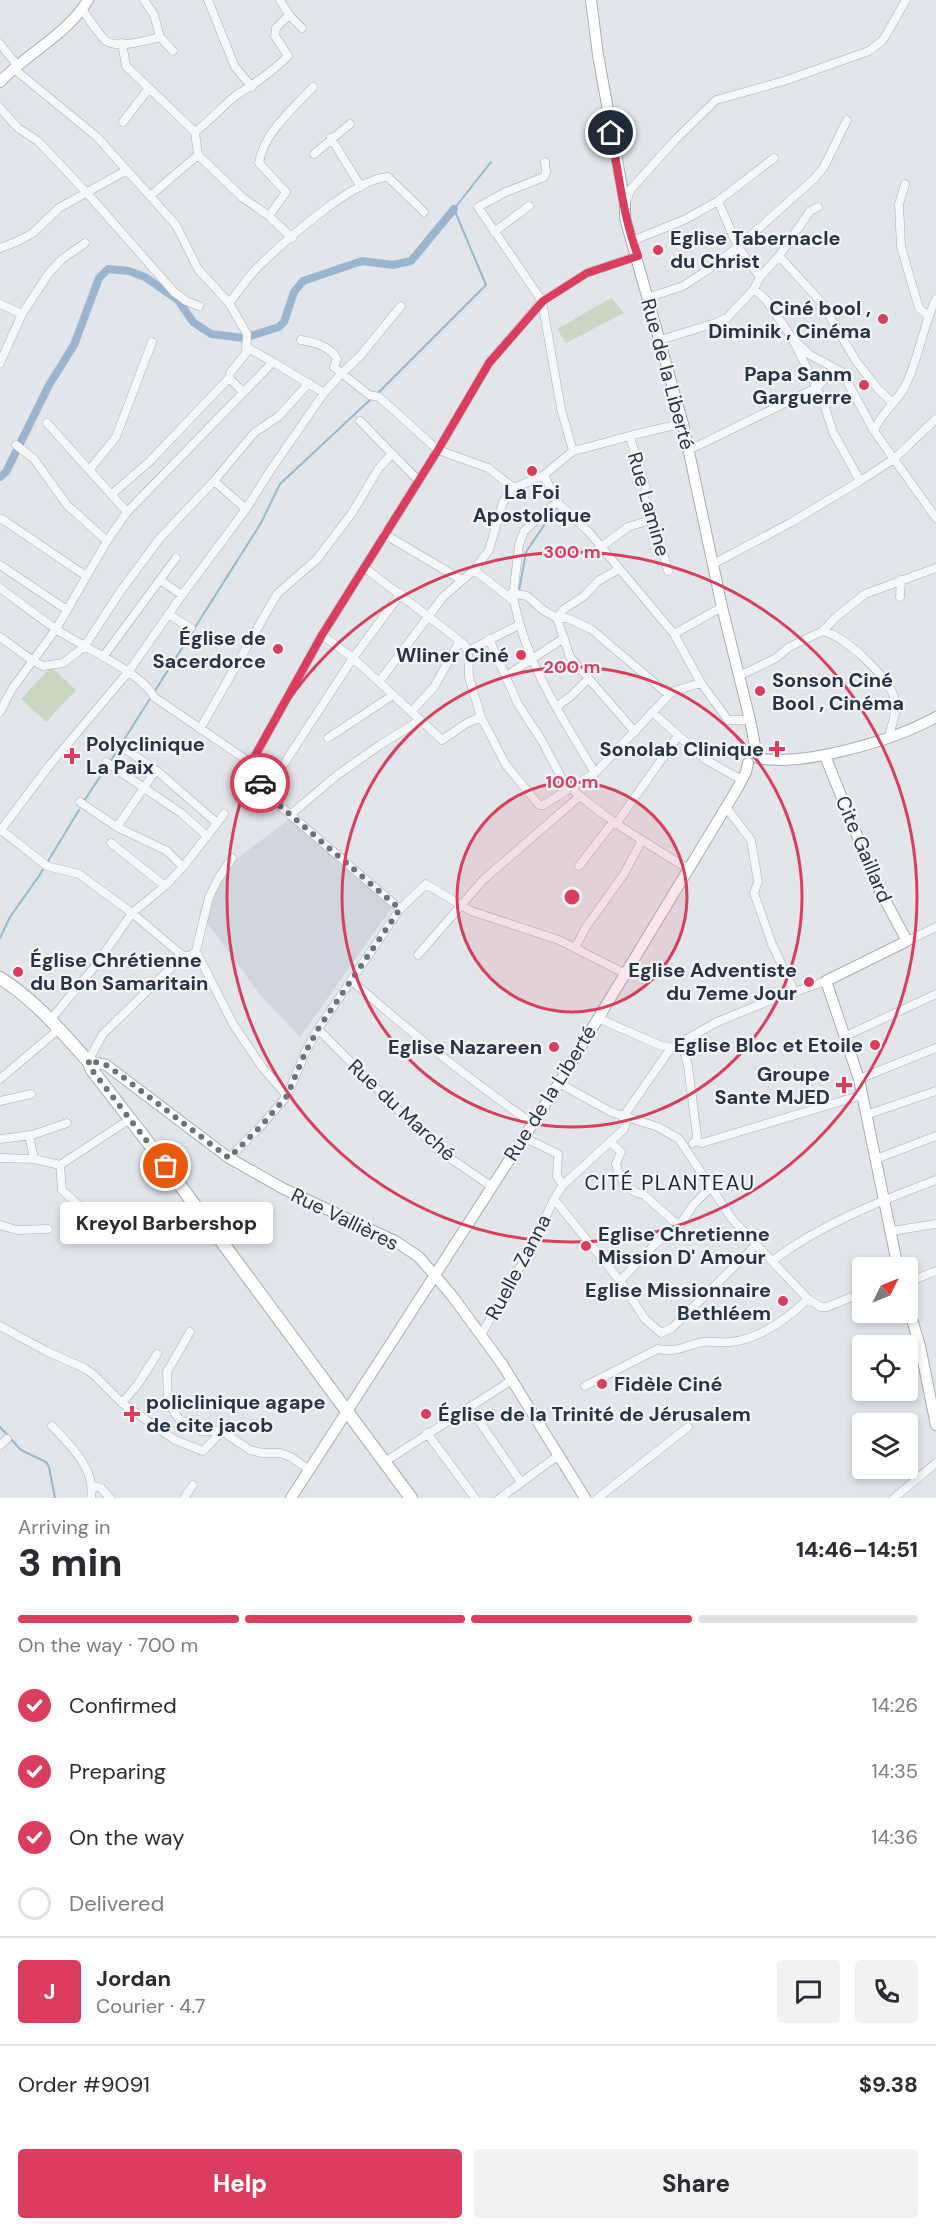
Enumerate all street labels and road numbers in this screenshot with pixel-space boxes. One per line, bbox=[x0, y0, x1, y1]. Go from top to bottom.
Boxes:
street label: Rue de la Liberté bbox=[635, 296, 701, 452]
street label: Rue Lamine bbox=[622, 449, 676, 559]
street label: Cite Gaillard bbox=[830, 792, 898, 906]
street label: Rue de la Liberté bbox=[498, 1020, 602, 1166]
street label: Rue du Marché bbox=[343, 1053, 461, 1167]
street label: Rue Vallières bbox=[287, 1182, 403, 1256]
street label: Ruelle Zanna bbox=[479, 1210, 557, 1324]

